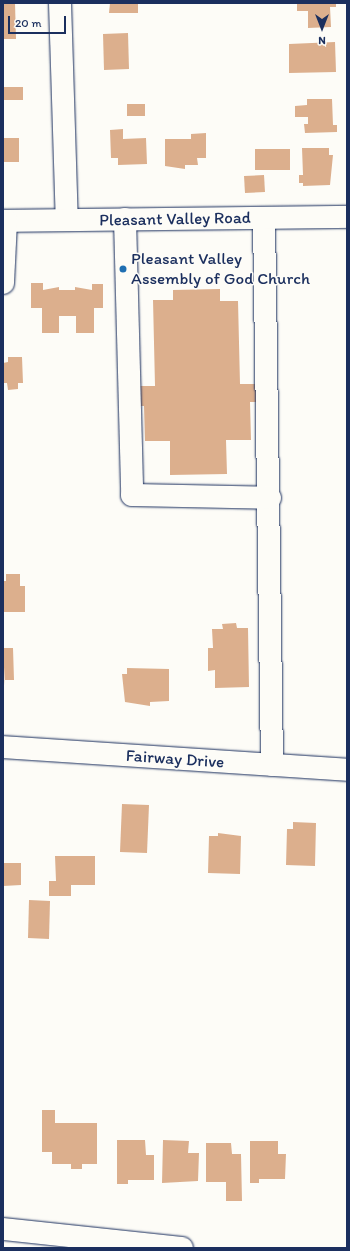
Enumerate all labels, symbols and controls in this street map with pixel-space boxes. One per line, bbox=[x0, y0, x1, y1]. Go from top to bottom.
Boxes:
scale bar bbox=[10, 8, 68, 34]
north arrow bbox=[302, 8, 342, 48]
text: 20 m bbox=[15, 16, 42, 30]
text: N bbox=[318, 34, 326, 47]
street label: Pleasant Valley Road bbox=[99, 207, 251, 231]
place label: Pleasant Valley Assembly of God Church bbox=[131, 249, 310, 289]
marker: Pleasant Valley Assembly of God Church bbox=[118, 264, 128, 274]
street label: Fairway Drive bbox=[125, 745, 225, 773]

